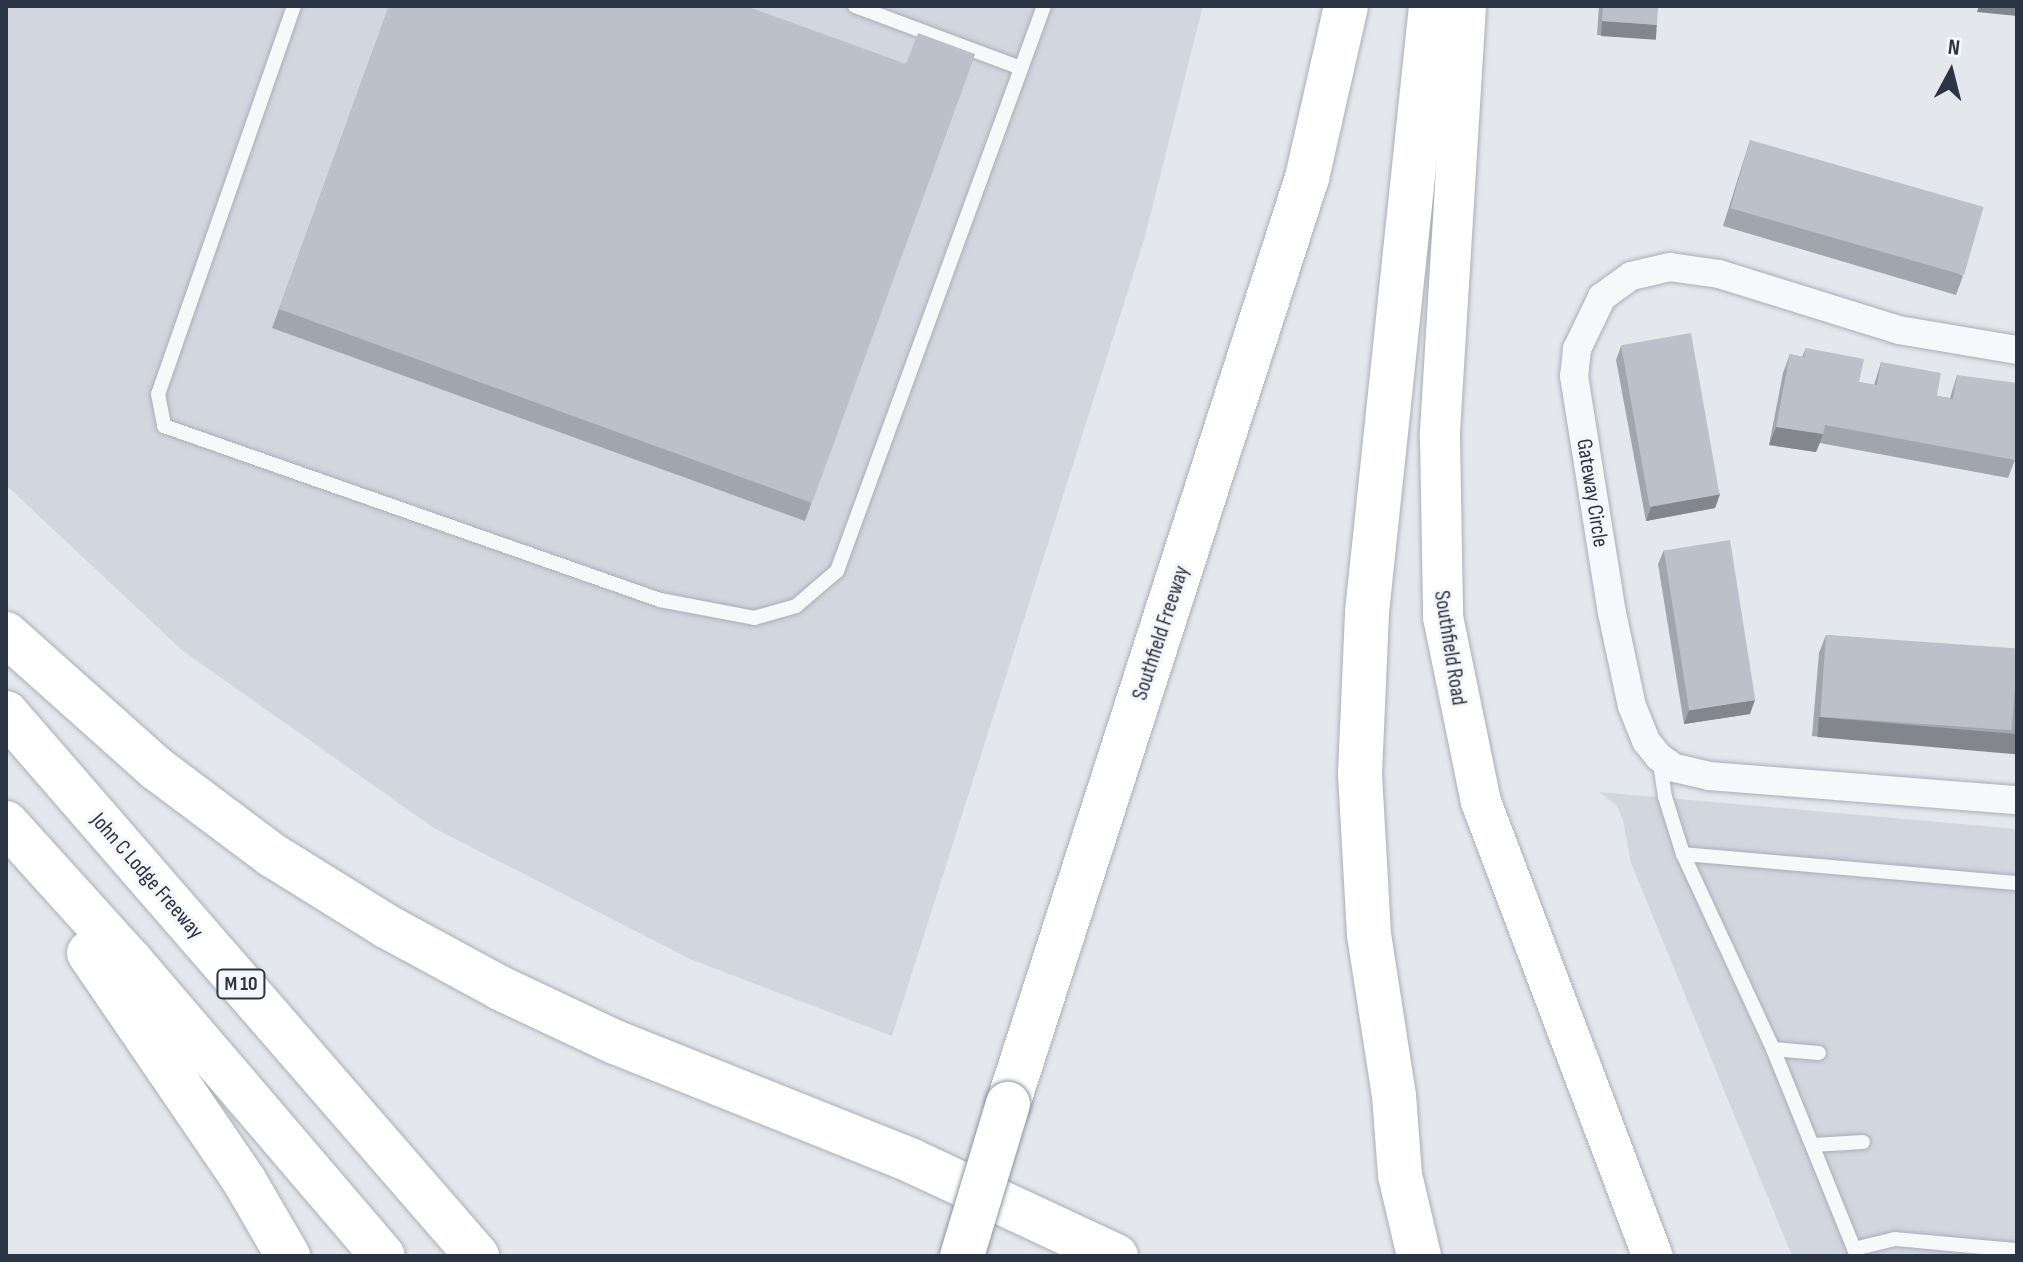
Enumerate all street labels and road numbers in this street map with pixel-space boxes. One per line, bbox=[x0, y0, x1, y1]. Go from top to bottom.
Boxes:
street label: Gateway Circle bbox=[1570, 437, 1614, 549]
street label: Southfield Freeway bbox=[1127, 562, 1195, 704]
street label: Southfield Road bbox=[1428, 589, 1472, 707]
street label: John C Lodge Freeway bbox=[85, 808, 209, 944]
road number: M 10 bbox=[215, 968, 267, 1000]

